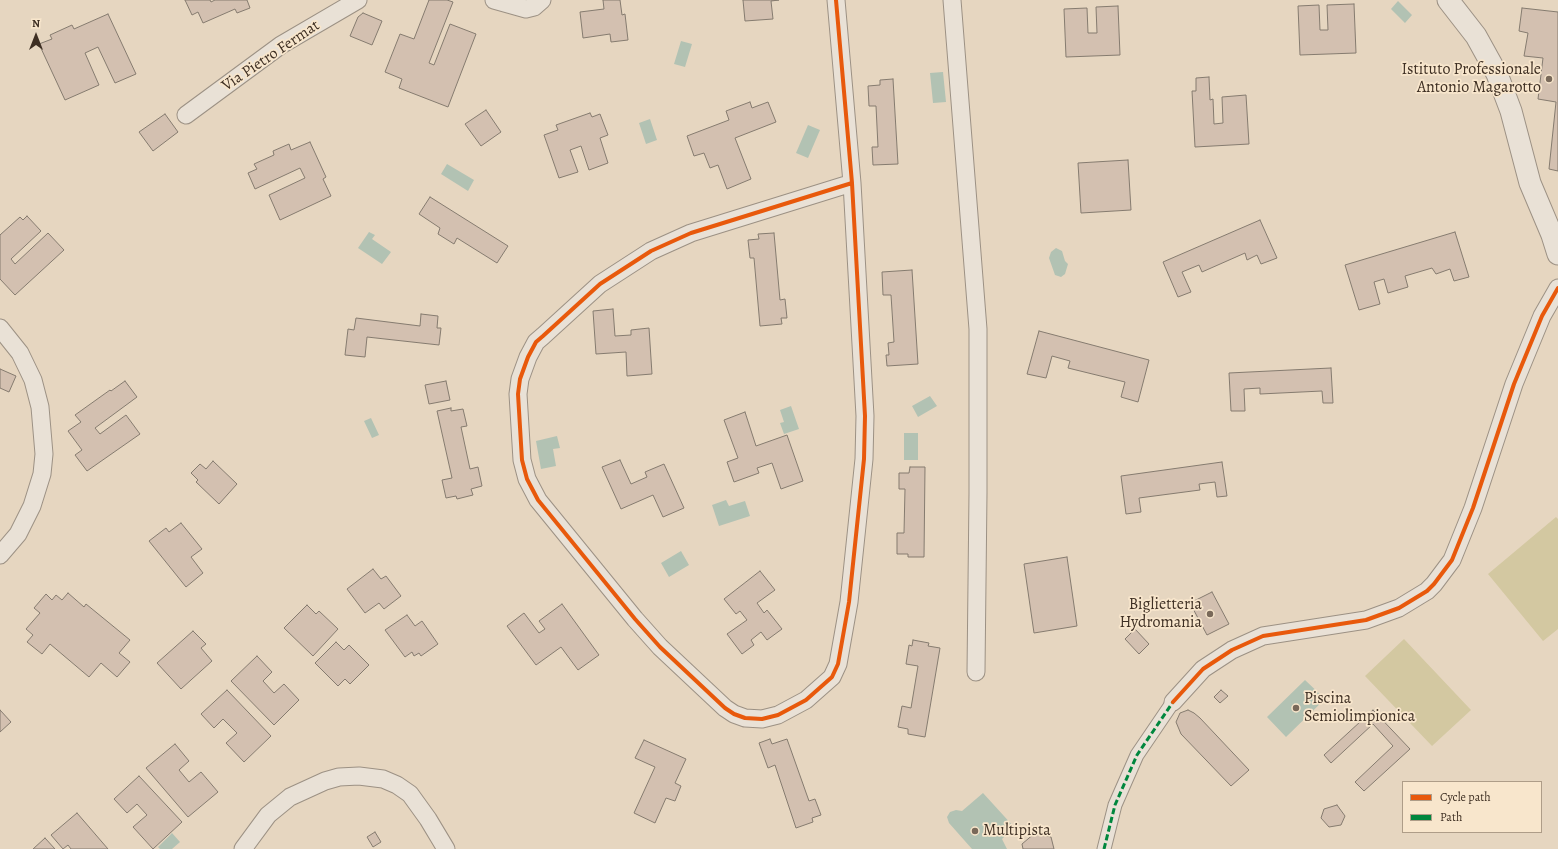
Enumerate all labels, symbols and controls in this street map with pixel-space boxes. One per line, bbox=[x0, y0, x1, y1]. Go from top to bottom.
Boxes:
north arrow bbox=[16, 16, 56, 56]
text: N bbox=[32, 16, 40, 31]
street label: Via Pietro Fermat bbox=[218, 16, 324, 96]
place label: Istituto Professionale Antonio Magarotto bbox=[1402, 60, 1541, 98]
marker: Istituto Professionale Antonio Magarotto bbox=[1544, 74, 1554, 84]
place label: Biglietteria Hydromania bbox=[1120, 595, 1202, 633]
marker: Biglietteria Hydromania bbox=[1205, 609, 1215, 619]
place label: Piscina Semiolimpionica bbox=[1304, 689, 1415, 727]
marker: Piscina Semiolimpionica bbox=[1291, 703, 1301, 713]
legend bbox=[1402, 781, 1542, 833]
text: Cycle path bbox=[1440, 789, 1491, 805]
text: Path bbox=[1440, 809, 1462, 825]
place label: Multipista bbox=[983, 821, 1051, 841]
marker: Multipista bbox=[970, 826, 980, 836]

